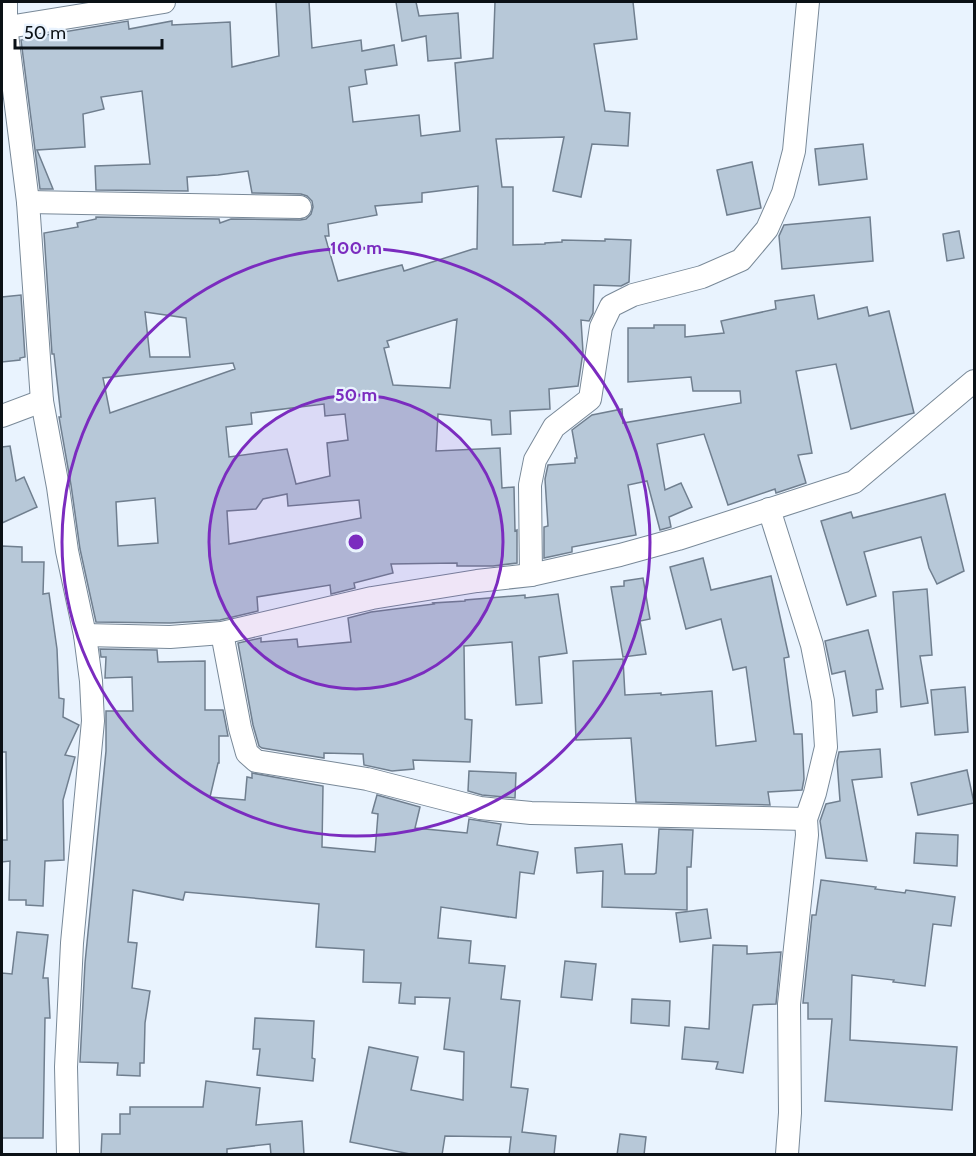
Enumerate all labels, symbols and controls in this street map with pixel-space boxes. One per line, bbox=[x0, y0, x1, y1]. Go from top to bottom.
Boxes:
scale bar bbox=[15, 12, 162, 50]
text: 50 m bbox=[24, 22, 66, 44]
text: 100 m bbox=[330, 237, 382, 259]
text: 50 m bbox=[335, 384, 377, 406]
centre of rings bbox=[346, 532, 366, 552]

